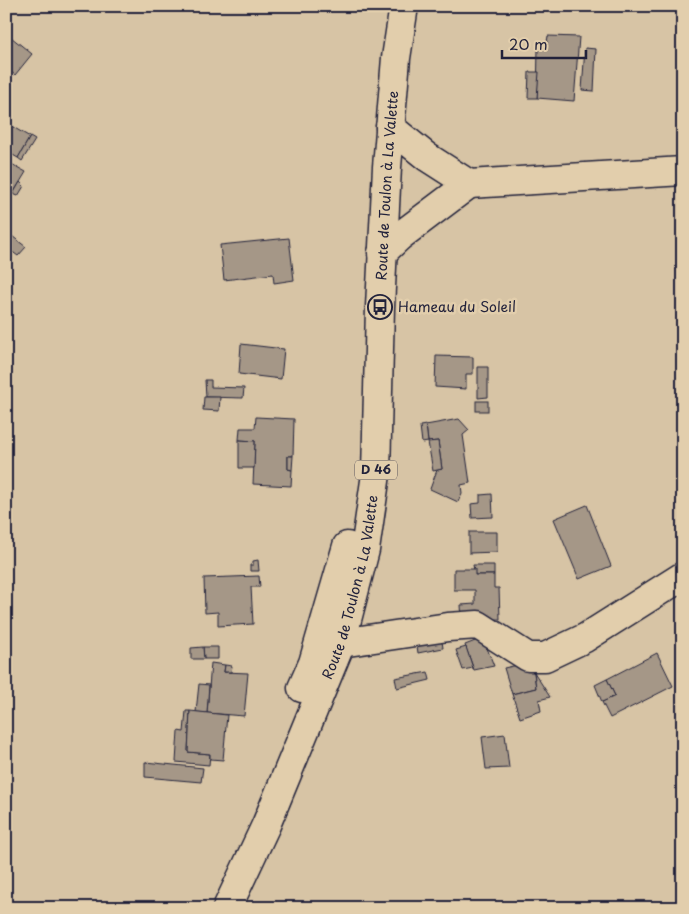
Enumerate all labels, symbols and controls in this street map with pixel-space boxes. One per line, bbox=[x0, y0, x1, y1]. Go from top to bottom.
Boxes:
scale bar bbox=[502, 28, 585, 60]
text: 20 m bbox=[509, 32, 548, 55]
street label: Route de Toulon à La Valette bbox=[370, 90, 403, 281]
bus stop icon: Hameau du Soleil bbox=[367, 294, 393, 320]
place label: Hameau du Soleil bbox=[398, 296, 516, 317]
road number: D 46 bbox=[355, 460, 397, 480]
street label: Route de Toulon à La Valette bbox=[316, 494, 383, 682]

